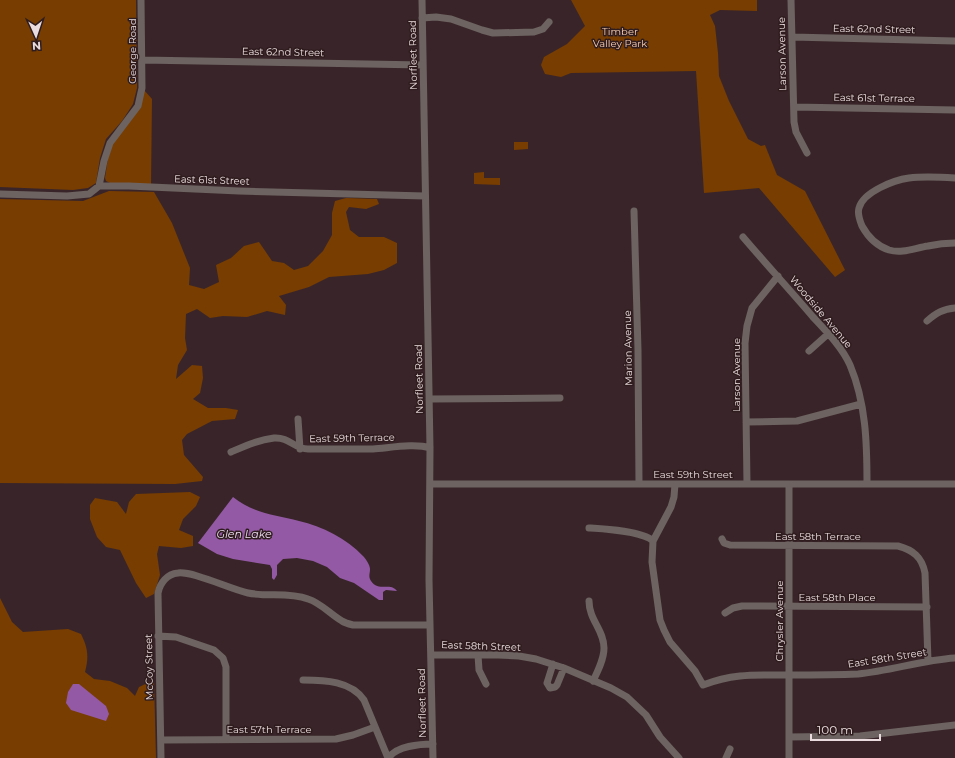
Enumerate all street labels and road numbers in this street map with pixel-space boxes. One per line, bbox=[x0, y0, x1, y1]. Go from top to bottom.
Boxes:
street label: Larson Avenue bbox=[775, 17, 789, 91]
street label: George Road bbox=[126, 18, 139, 84]
street label: Norfleet Road bbox=[406, 20, 420, 90]
street label: East 62nd Street bbox=[833, 22, 915, 36]
street label: East 62nd Street bbox=[242, 45, 324, 59]
street label: East 61st Terrace bbox=[833, 91, 915, 105]
street label: East 61st Street bbox=[174, 172, 250, 188]
street label: Woodside Avenue bbox=[787, 273, 855, 351]
street label: Marion Avenue bbox=[621, 310, 635, 386]
street label: Larson Avenue bbox=[730, 338, 743, 412]
street label: Norfleet Road bbox=[412, 344, 426, 414]
street label: East 59th Terrace bbox=[309, 431, 395, 445]
street label: East 59th Street bbox=[653, 468, 733, 481]
street label: East 58th Terrace bbox=[775, 530, 861, 543]
street label: Chrysler Avenue bbox=[773, 580, 786, 662]
street label: East 58th Place bbox=[799, 591, 875, 604]
street label: McCoy Street bbox=[142, 634, 156, 700]
street label: East 58th Street bbox=[441, 638, 521, 654]
street label: East 58th Street bbox=[847, 645, 927, 671]
street label: Norfleet Road bbox=[415, 668, 429, 738]
street label: East 57th Terrace bbox=[226, 723, 312, 736]

